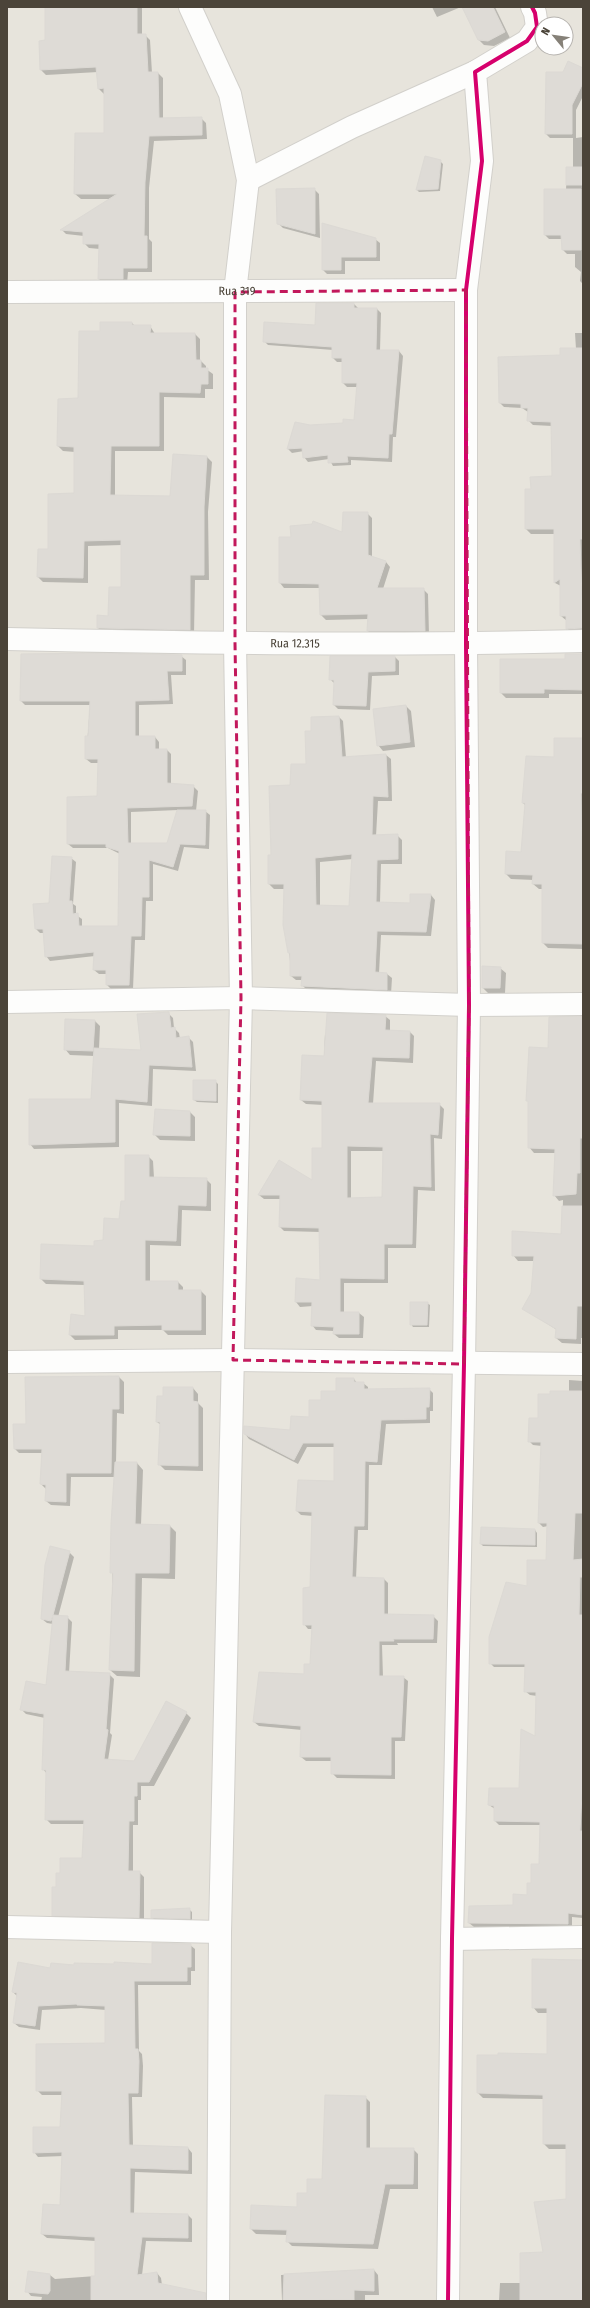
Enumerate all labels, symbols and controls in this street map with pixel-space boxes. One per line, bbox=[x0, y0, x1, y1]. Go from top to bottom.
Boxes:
north arrow bbox=[534, 16, 574, 56]
text: N bbox=[538, 25, 553, 37]
street label: Rua 319 bbox=[218, 284, 256, 298]
street label: Rua 12.315 bbox=[270, 636, 320, 651]

